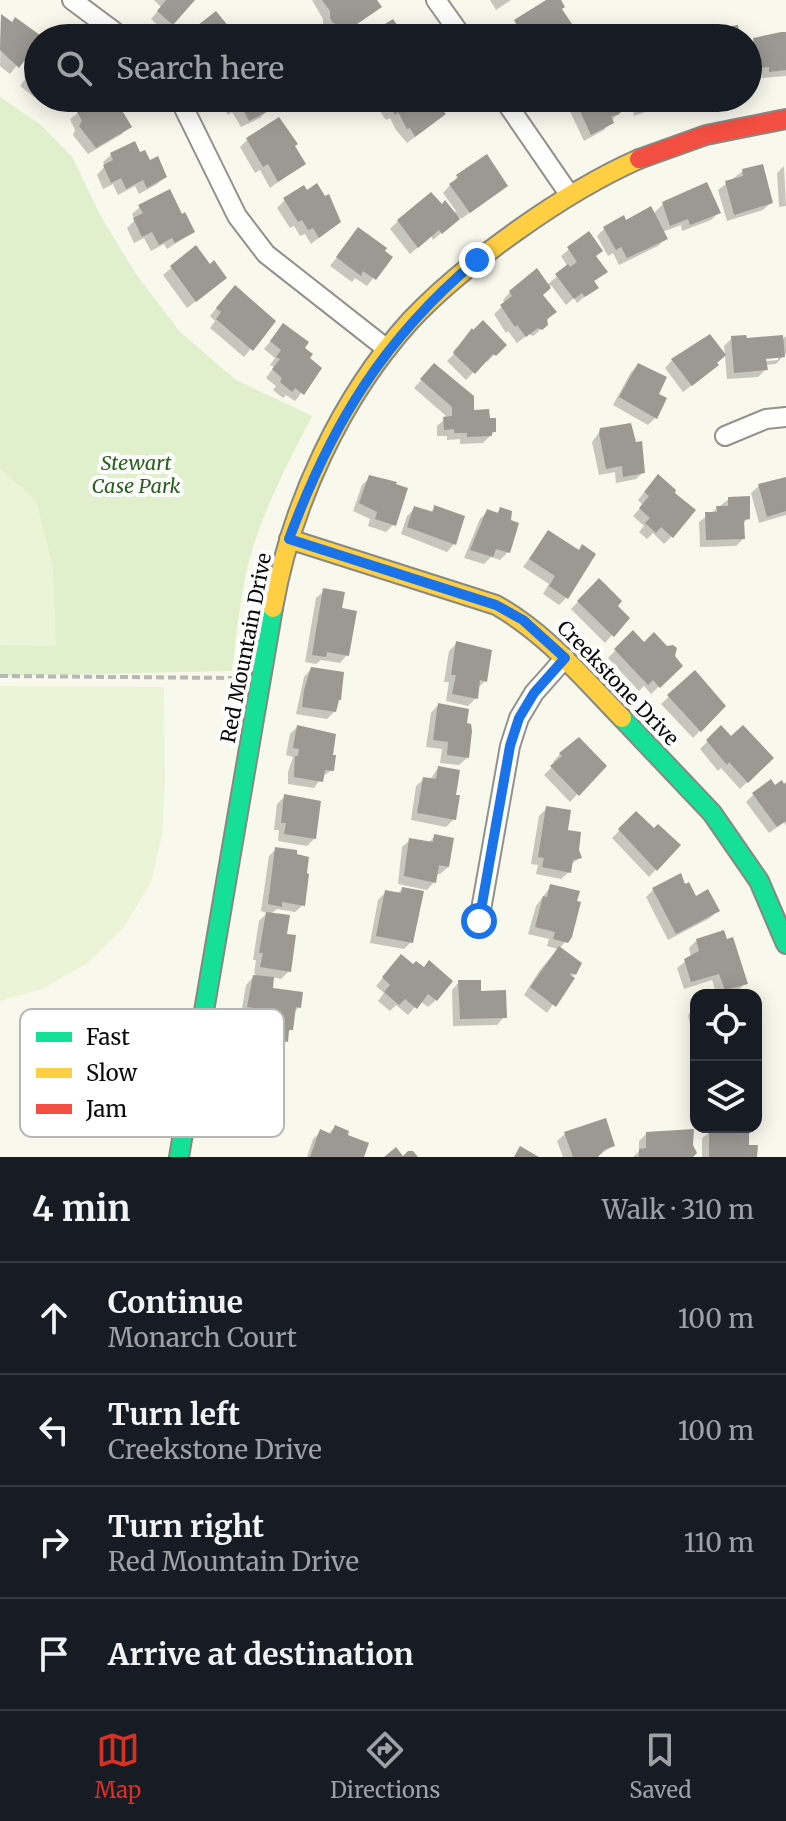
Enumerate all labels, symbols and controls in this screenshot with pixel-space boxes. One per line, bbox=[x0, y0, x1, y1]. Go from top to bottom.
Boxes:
search box bbox=[24, 24, 762, 112]
icon: search bbox=[52, 46, 96, 90]
text: Search here bbox=[116, 49, 284, 87]
route end bbox=[459, 242, 495, 278]
park label: Stewart Case Park bbox=[91, 450, 181, 498]
street label: Red Mountain Drive bbox=[215, 551, 276, 745]
street label: Creekstone Drive bbox=[552, 615, 684, 750]
route start bbox=[461, 903, 497, 939]
map controls bbox=[690, 989, 762, 1133]
button: locate bbox=[690, 989, 762, 1061]
legend bbox=[20, 1009, 284, 1137]
text: Fast bbox=[86, 1023, 130, 1051]
text: Slow bbox=[86, 1059, 137, 1087]
button: layers bbox=[690, 1061, 762, 1133]
text: Jam bbox=[85, 1095, 127, 1123]
text: 4 min bbox=[32, 1188, 130, 1230]
text: Walk · 310 m bbox=[602, 1193, 754, 1226]
text: Continue bbox=[108, 1283, 243, 1321]
icon: ahead bbox=[32, 1296, 76, 1340]
text: 100 m bbox=[678, 1302, 754, 1335]
text: Monarch Court bbox=[108, 1321, 297, 1354]
text: Turn left bbox=[108, 1395, 240, 1433]
icon: left bbox=[32, 1408, 76, 1452]
text: 100 m bbox=[678, 1414, 754, 1447]
text: Creekstone Drive bbox=[108, 1433, 322, 1466]
text: Turn right bbox=[108, 1507, 264, 1545]
icon: right bbox=[32, 1520, 76, 1564]
text: 110 m bbox=[684, 1526, 754, 1559]
text: Red Mountain Drive bbox=[108, 1545, 359, 1578]
icon: arrive bbox=[32, 1632, 76, 1676]
text: Arrive at destination bbox=[108, 1635, 414, 1673]
tab: Map bbox=[94, 1728, 141, 1804]
tab: Directions bbox=[330, 1728, 440, 1804]
tab: Saved bbox=[629, 1728, 692, 1804]

